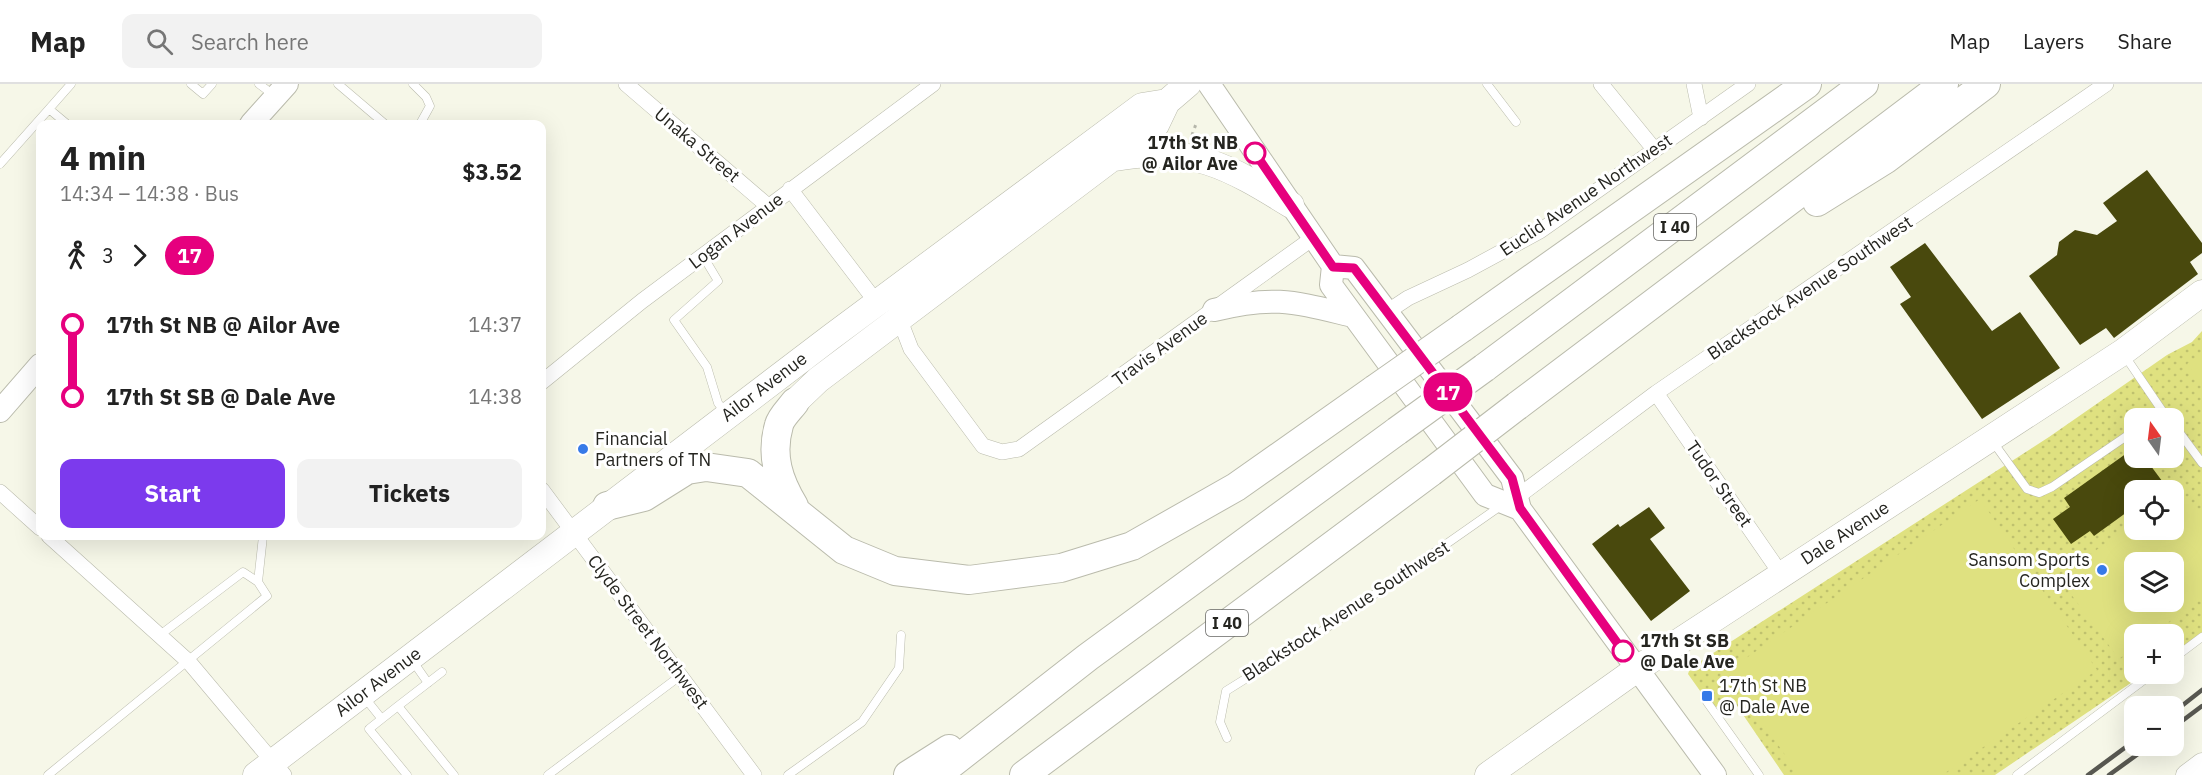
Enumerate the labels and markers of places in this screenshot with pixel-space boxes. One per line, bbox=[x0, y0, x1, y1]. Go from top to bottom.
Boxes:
place label: 17th St NB @ Ailor Ave bbox=[1141, 131, 1238, 175]
marker: 17th St NB @ Ailor Ave bbox=[1244, 142, 1266, 164]
place label: Financial Partners of TN bbox=[595, 427, 711, 471]
marker: Financial Partners of TN bbox=[576, 442, 590, 456]
place label: Sansom Sports Complex bbox=[1968, 548, 2090, 592]
marker: Sansom Sports Complex bbox=[2095, 563, 2109, 577]
place label: 17th St SB @ Dale Ave bbox=[1640, 629, 1735, 673]
marker: 17th St SB @ Dale Ave bbox=[1612, 640, 1634, 662]
place label: 17th St NB @ Dale Ave bbox=[1719, 674, 1810, 718]
marker: 17th St NB @ Dale Ave bbox=[1700, 689, 1714, 703]

